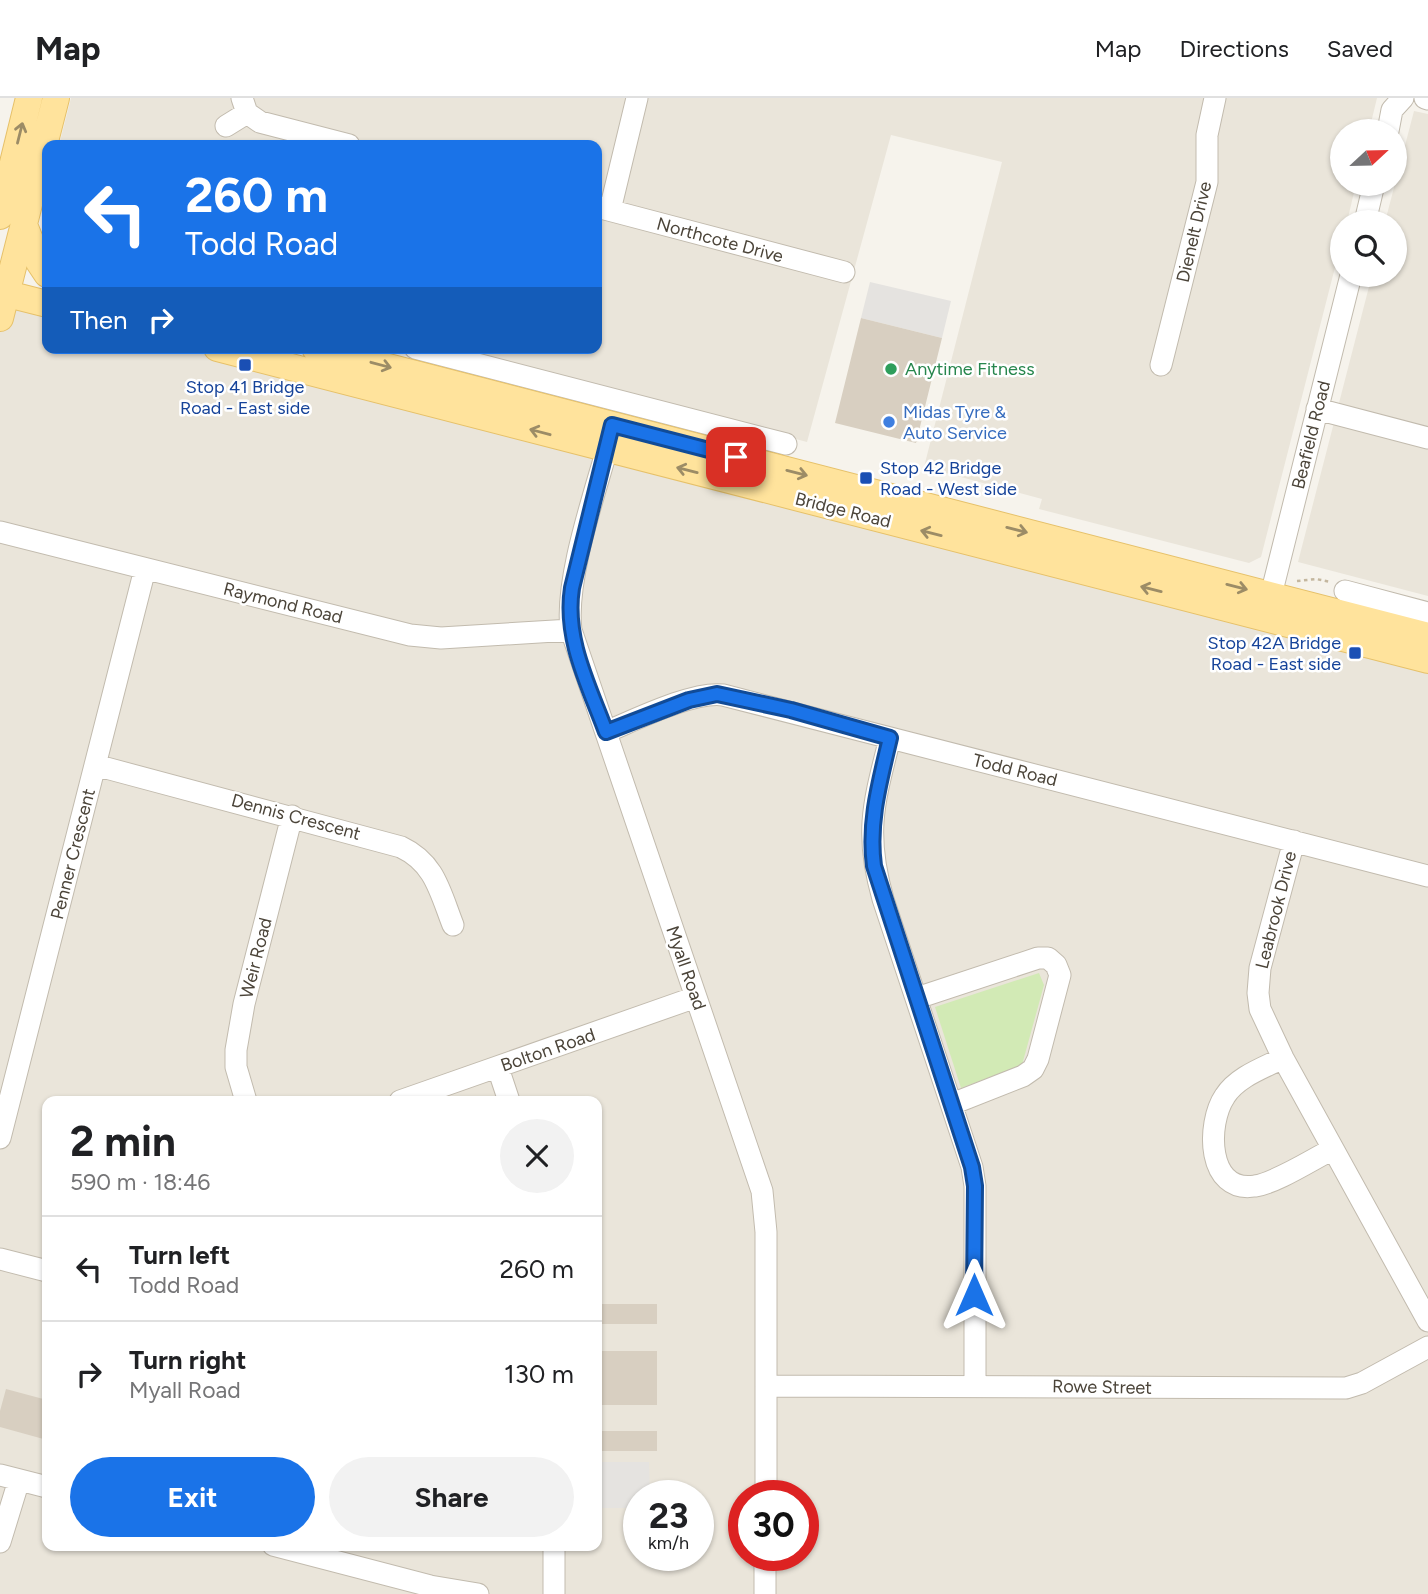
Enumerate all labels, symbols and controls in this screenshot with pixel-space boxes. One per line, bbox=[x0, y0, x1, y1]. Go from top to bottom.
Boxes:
text: Map bbox=[35, 29, 101, 68]
text: Map bbox=[1095, 34, 1141, 63]
text: Directions bbox=[1179, 34, 1289, 63]
text: Saved bbox=[1327, 34, 1393, 63]
north arrow bbox=[1330, 119, 1407, 196]
map controls bbox=[1330, 119, 1407, 287]
one-way arrow bbox=[14, 122, 27, 145]
text: 260 m bbox=[185, 165, 328, 224]
icon: left bbox=[70, 168, 161, 259]
street label: Dienelt Drive bbox=[1172, 179, 1216, 285]
button: search bbox=[1330, 210, 1407, 287]
street label: Northcote Drive bbox=[654, 213, 786, 268]
text: Todd Road bbox=[185, 225, 338, 263]
icon: right bbox=[142, 301, 180, 339]
text: Then bbox=[70, 304, 128, 336]
marker: Stop 41 Bridge Road - East side bbox=[237, 357, 253, 373]
place label: Anytime Fitness bbox=[905, 358, 1035, 380]
one-way arrow bbox=[369, 359, 392, 372]
marker: Anytime Fitness bbox=[883, 361, 899, 377]
place label: Stop 41 Bridge Road - East side bbox=[180, 376, 310, 419]
street label: Beafield Road bbox=[1287, 378, 1335, 492]
place label: Midas Tyre & Auto Service bbox=[903, 401, 1007, 444]
marker: Midas Tyre & Auto Service bbox=[881, 414, 897, 430]
one-way arrow bbox=[530, 425, 552, 438]
pin bbox=[706, 427, 766, 487]
icon: arrive bbox=[717, 438, 755, 476]
place label: Stop 42 Bridge Road - West side bbox=[880, 457, 1017, 500]
one-way arrow bbox=[676, 463, 699, 476]
one-way arrow bbox=[785, 467, 808, 480]
marker: Stop 42 Bridge Road - West side bbox=[858, 470, 874, 486]
street label: Bridge Road bbox=[793, 487, 893, 533]
one-way arrow bbox=[1005, 524, 1028, 537]
one-way arrow bbox=[920, 526, 943, 539]
street label: Raymond Road bbox=[221, 578, 345, 628]
one-way arrow bbox=[1225, 581, 1248, 594]
one-way arrow bbox=[1140, 582, 1163, 595]
place label: Stop 42A Bridge Road - East side bbox=[1208, 632, 1341, 675]
marker: Stop 42A Bridge Road - East side bbox=[1347, 645, 1363, 661]
street label: Todd Road bbox=[970, 749, 1060, 791]
street label: Penner Crescent bbox=[46, 786, 100, 922]
street label: Dennis Crescent bbox=[229, 789, 363, 845]
street label: Leabrook Drive bbox=[1251, 849, 1301, 971]
street label: Weir Road bbox=[235, 915, 277, 1001]
street label: Myall Road bbox=[661, 923, 711, 1013]
street label: Bolton Road bbox=[498, 1024, 598, 1076]
text: 2 min bbox=[70, 1116, 176, 1167]
button: close bbox=[500, 1119, 574, 1193]
text: 590 m · 18:46 bbox=[70, 1168, 210, 1196]
text: Turn left bbox=[129, 1239, 230, 1271]
icon: left bbox=[70, 1250, 108, 1288]
text: 260 m bbox=[500, 1253, 574, 1285]
position arrow bbox=[937, 1258, 1011, 1332]
text: Todd Road bbox=[129, 1271, 239, 1299]
text: Turn right bbox=[129, 1344, 246, 1376]
icon: right bbox=[70, 1355, 108, 1393]
text: 130 m bbox=[504, 1358, 574, 1390]
street label: Rowe Street bbox=[1052, 1375, 1152, 1399]
text: Myall Road bbox=[129, 1376, 241, 1404]
button: Exit bbox=[70, 1457, 315, 1537]
button: Share bbox=[329, 1457, 574, 1537]
speed limit sign: 30 bbox=[728, 1480, 819, 1571]
text: 23 bbox=[649, 1495, 688, 1537]
text: km/h bbox=[648, 1532, 689, 1554]

